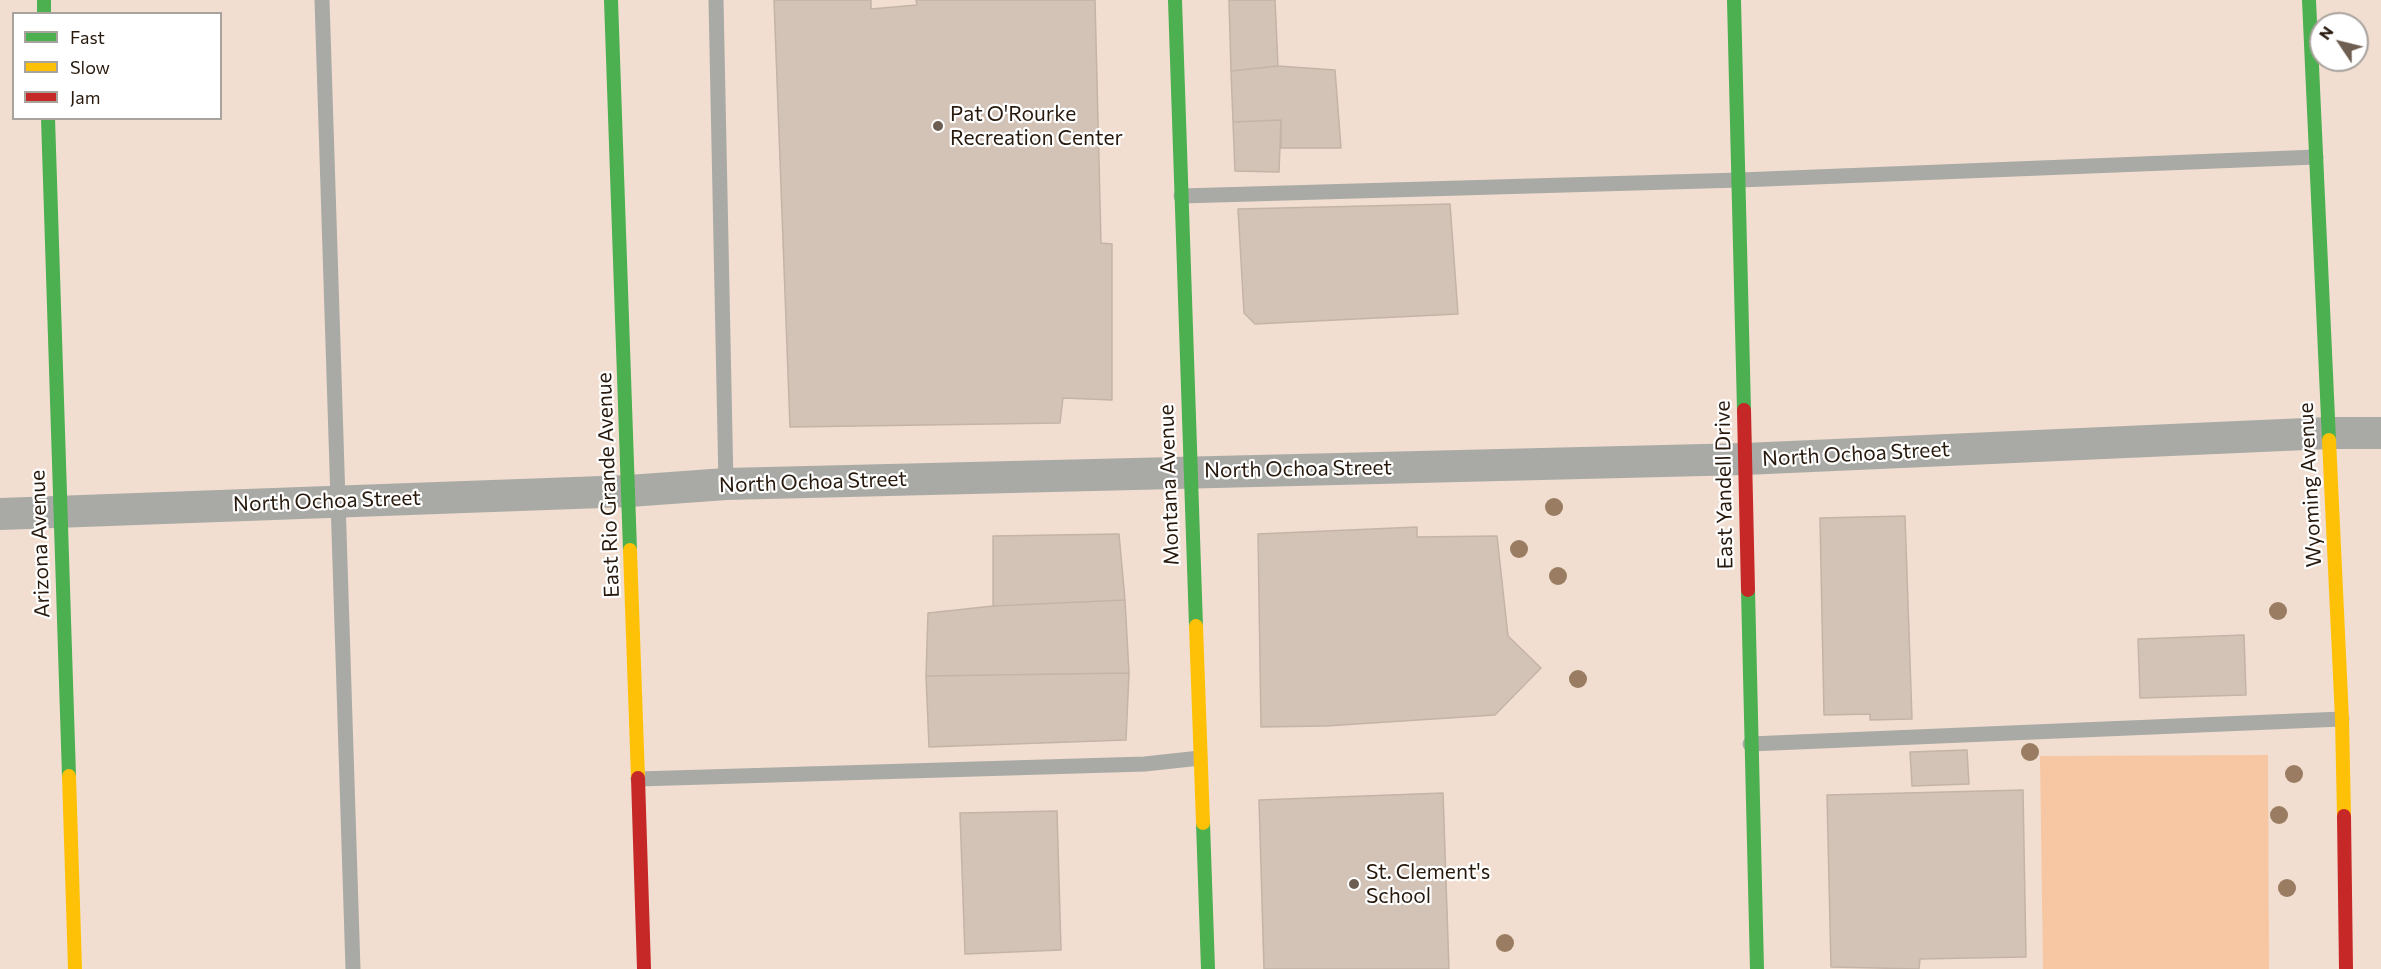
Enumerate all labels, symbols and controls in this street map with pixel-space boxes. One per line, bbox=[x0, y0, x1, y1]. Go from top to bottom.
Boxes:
legend bbox=[12, 12, 222, 120]
north arrow bbox=[2309, 12, 2369, 72]
text: N bbox=[2314, 22, 2337, 43]
text: Fast bbox=[70, 26, 105, 48]
text: Slow bbox=[70, 56, 110, 78]
text: Jam bbox=[70, 86, 100, 108]
place label: Pat O'Rourke Recreation Center bbox=[950, 101, 1123, 151]
marker: Pat O'Rourke Recreation Center bbox=[931, 119, 945, 133]
street label: East Rio Grande Avenue bbox=[591, 372, 625, 598]
street label: East Yandell Drive bbox=[1710, 400, 1738, 570]
street label: Wyoming Avenue bbox=[2293, 402, 2327, 568]
street label: Montana Avenue bbox=[1154, 404, 1184, 566]
street label: North Ochoa Street bbox=[1762, 436, 1950, 472]
street label: North Ochoa Street bbox=[1204, 455, 1392, 483]
street label: North Ochoa Street bbox=[719, 466, 907, 498]
street label: Arizona Avenue bbox=[25, 469, 55, 619]
street label: North Ochoa Street bbox=[233, 485, 421, 517]
place label: St. Clement's School bbox=[1366, 859, 1490, 909]
marker: St. Clement's School bbox=[1347, 877, 1361, 891]

